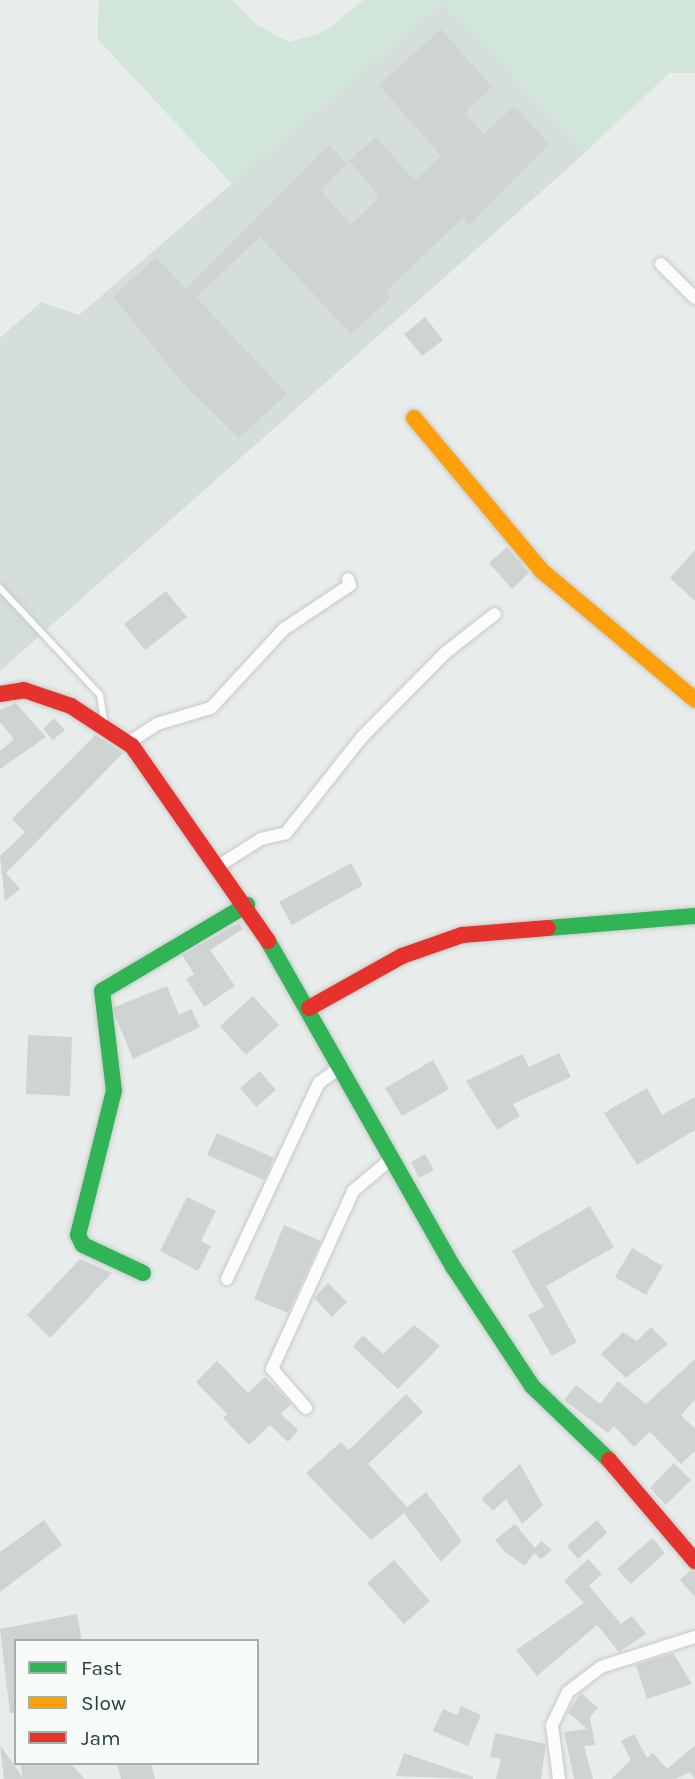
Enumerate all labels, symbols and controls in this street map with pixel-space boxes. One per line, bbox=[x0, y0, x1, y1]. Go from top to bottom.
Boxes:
legend bbox=[14, 1639, 259, 1765]
text: Fast bbox=[81, 1656, 122, 1680]
text: Slow bbox=[81, 1691, 126, 1715]
text: Jam bbox=[81, 1726, 121, 1750]

